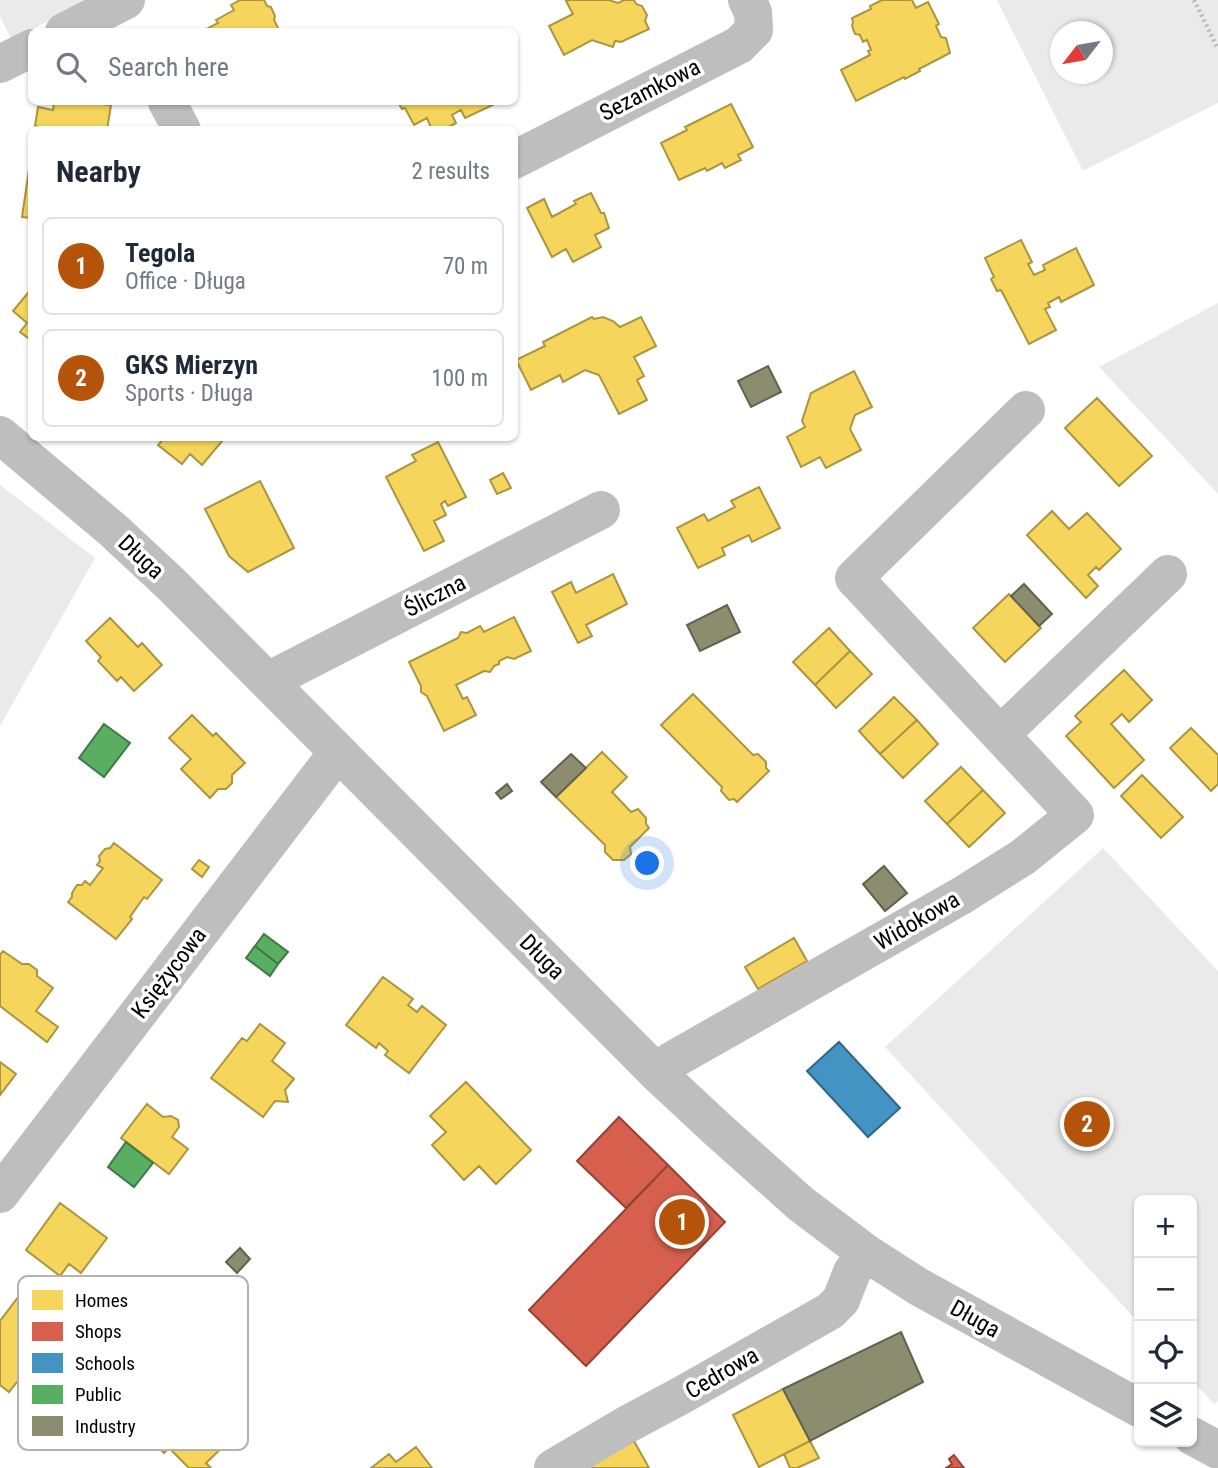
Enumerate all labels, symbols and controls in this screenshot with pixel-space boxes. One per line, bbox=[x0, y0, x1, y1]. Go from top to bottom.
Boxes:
north arrow bbox=[1050, 21, 1113, 84]
search box bbox=[28, 28, 518, 105]
icon: search bbox=[52, 48, 90, 86]
text: Search here bbox=[108, 52, 229, 82]
street label: Sezamkowa bbox=[595, 53, 705, 127]
text: Nearby bbox=[56, 154, 141, 189]
text: 2 results bbox=[412, 158, 490, 185]
text: Tegola bbox=[125, 238, 195, 268]
text: 1 bbox=[75, 253, 87, 280]
text: 70 m bbox=[443, 253, 488, 280]
text: Office · Długa bbox=[125, 268, 246, 295]
text: GKS Mierzyn bbox=[125, 350, 258, 380]
text: 2 bbox=[75, 365, 87, 392]
text: 100 m bbox=[431, 365, 488, 392]
text: Sports · Długa bbox=[125, 380, 253, 407]
street label: Długa bbox=[113, 529, 169, 585]
street label: Śliczna bbox=[399, 568, 470, 623]
your location bbox=[630, 846, 664, 880]
street label: Widokowa bbox=[870, 886, 964, 956]
street label: Księżycowa bbox=[126, 922, 212, 1024]
street label: Długa bbox=[514, 929, 570, 985]
pin: 2 bbox=[1064, 1098, 1110, 1150]
map controls bbox=[1134, 1195, 1197, 1447]
button: + bbox=[1134, 1195, 1197, 1258]
pin: 1 bbox=[659, 1196, 705, 1248]
button: − bbox=[1134, 1258, 1197, 1321]
legend bbox=[18, 1276, 248, 1450]
text: Homes bbox=[75, 1289, 128, 1312]
street label: Długa bbox=[946, 1294, 1004, 1344]
text: Shops bbox=[75, 1320, 122, 1343]
button: locate bbox=[1134, 1321, 1197, 1384]
street label: Cedrowa bbox=[681, 1341, 763, 1405]
text: Schools bbox=[75, 1352, 135, 1375]
text: Public bbox=[75, 1383, 122, 1406]
button: layers bbox=[1134, 1384, 1197, 1447]
text: Industry bbox=[75, 1415, 136, 1438]

